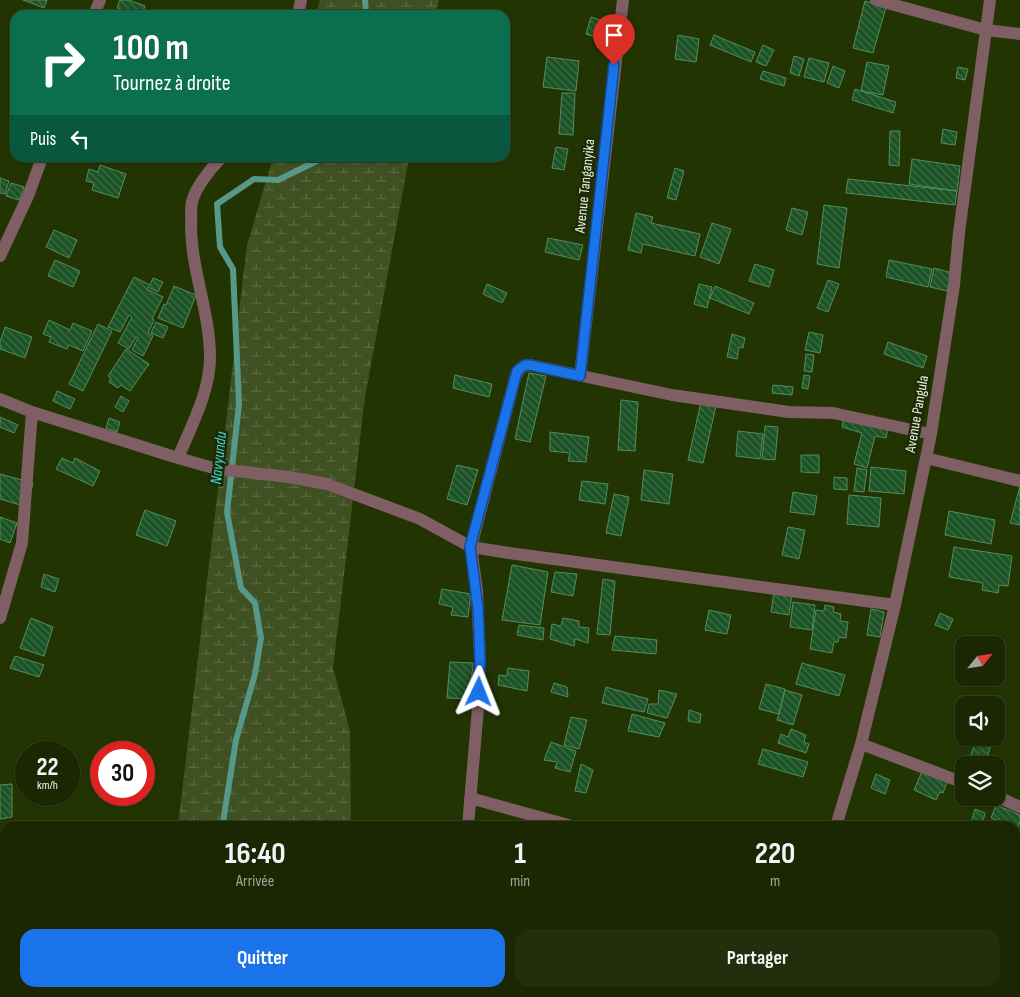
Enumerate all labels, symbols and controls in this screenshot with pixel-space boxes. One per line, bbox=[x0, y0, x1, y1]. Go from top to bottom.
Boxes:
pin bbox=[593, 14, 635, 65]
icon: arrive bbox=[600, 21, 628, 49]
text: 100 m bbox=[113, 27, 189, 70]
icon: right bbox=[30, 30, 95, 95]
text: Tournez à droite bbox=[113, 70, 230, 97]
icon: left bbox=[66, 125, 94, 153]
text: Puis bbox=[30, 128, 56, 151]
street label: Avenue Tanganyika bbox=[571, 138, 599, 235]
street label: Avenue Pangula bbox=[901, 374, 933, 455]
water label: Navyundu bbox=[207, 430, 231, 485]
north arrow bbox=[955, 636, 1005, 686]
map controls bbox=[955, 636, 1005, 806]
position arrow bbox=[452, 665, 504, 717]
button: sound bbox=[955, 696, 1005, 746]
speed limit sign: 30 bbox=[90, 741, 155, 806]
text: 22 bbox=[37, 752, 58, 783]
button: layers bbox=[955, 756, 1005, 806]
text: km/h bbox=[37, 778, 58, 793]
text: 16:40 bbox=[225, 836, 285, 872]
text: 1 bbox=[514, 836, 526, 872]
text: 220 bbox=[755, 836, 795, 872]
text: Arrivée bbox=[236, 872, 274, 891]
text: min bbox=[510, 872, 530, 891]
text: m bbox=[770, 872, 780, 891]
button: Quitter bbox=[20, 929, 505, 987]
button: Partager bbox=[515, 929, 1000, 987]

